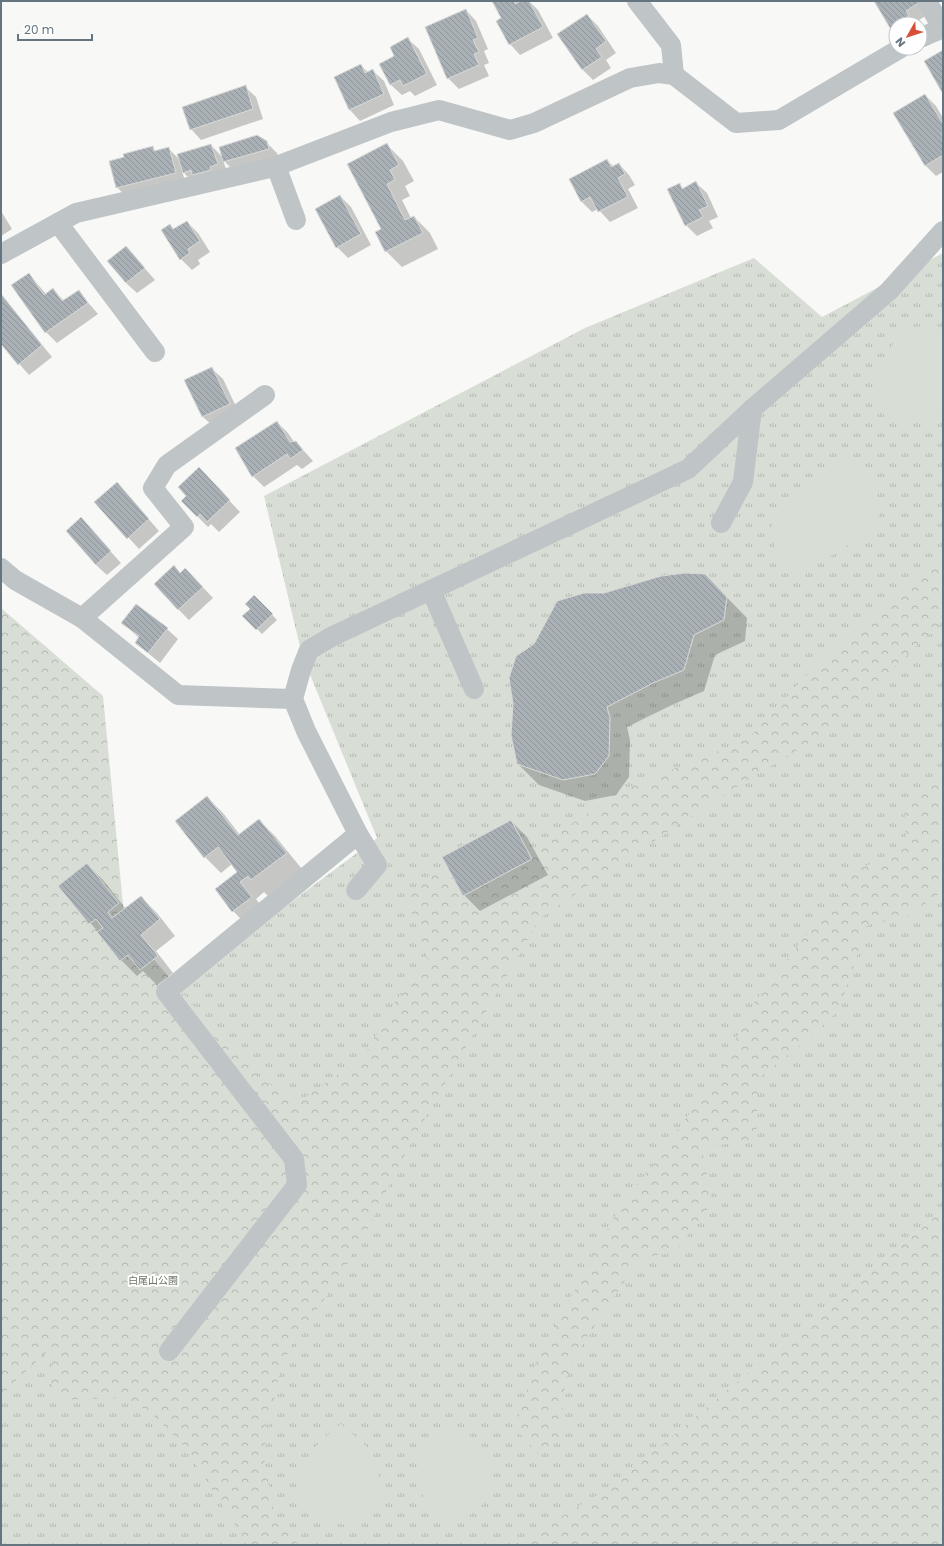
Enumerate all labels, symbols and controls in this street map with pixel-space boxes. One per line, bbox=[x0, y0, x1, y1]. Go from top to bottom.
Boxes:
scale bar bbox=[18, 16, 92, 42]
north arrow bbox=[888, 16, 928, 56]
text: 20 m bbox=[24, 21, 54, 38]
text: N bbox=[891, 34, 909, 51]
park label: 白尾山公園 bbox=[128, 1273, 178, 1288]

